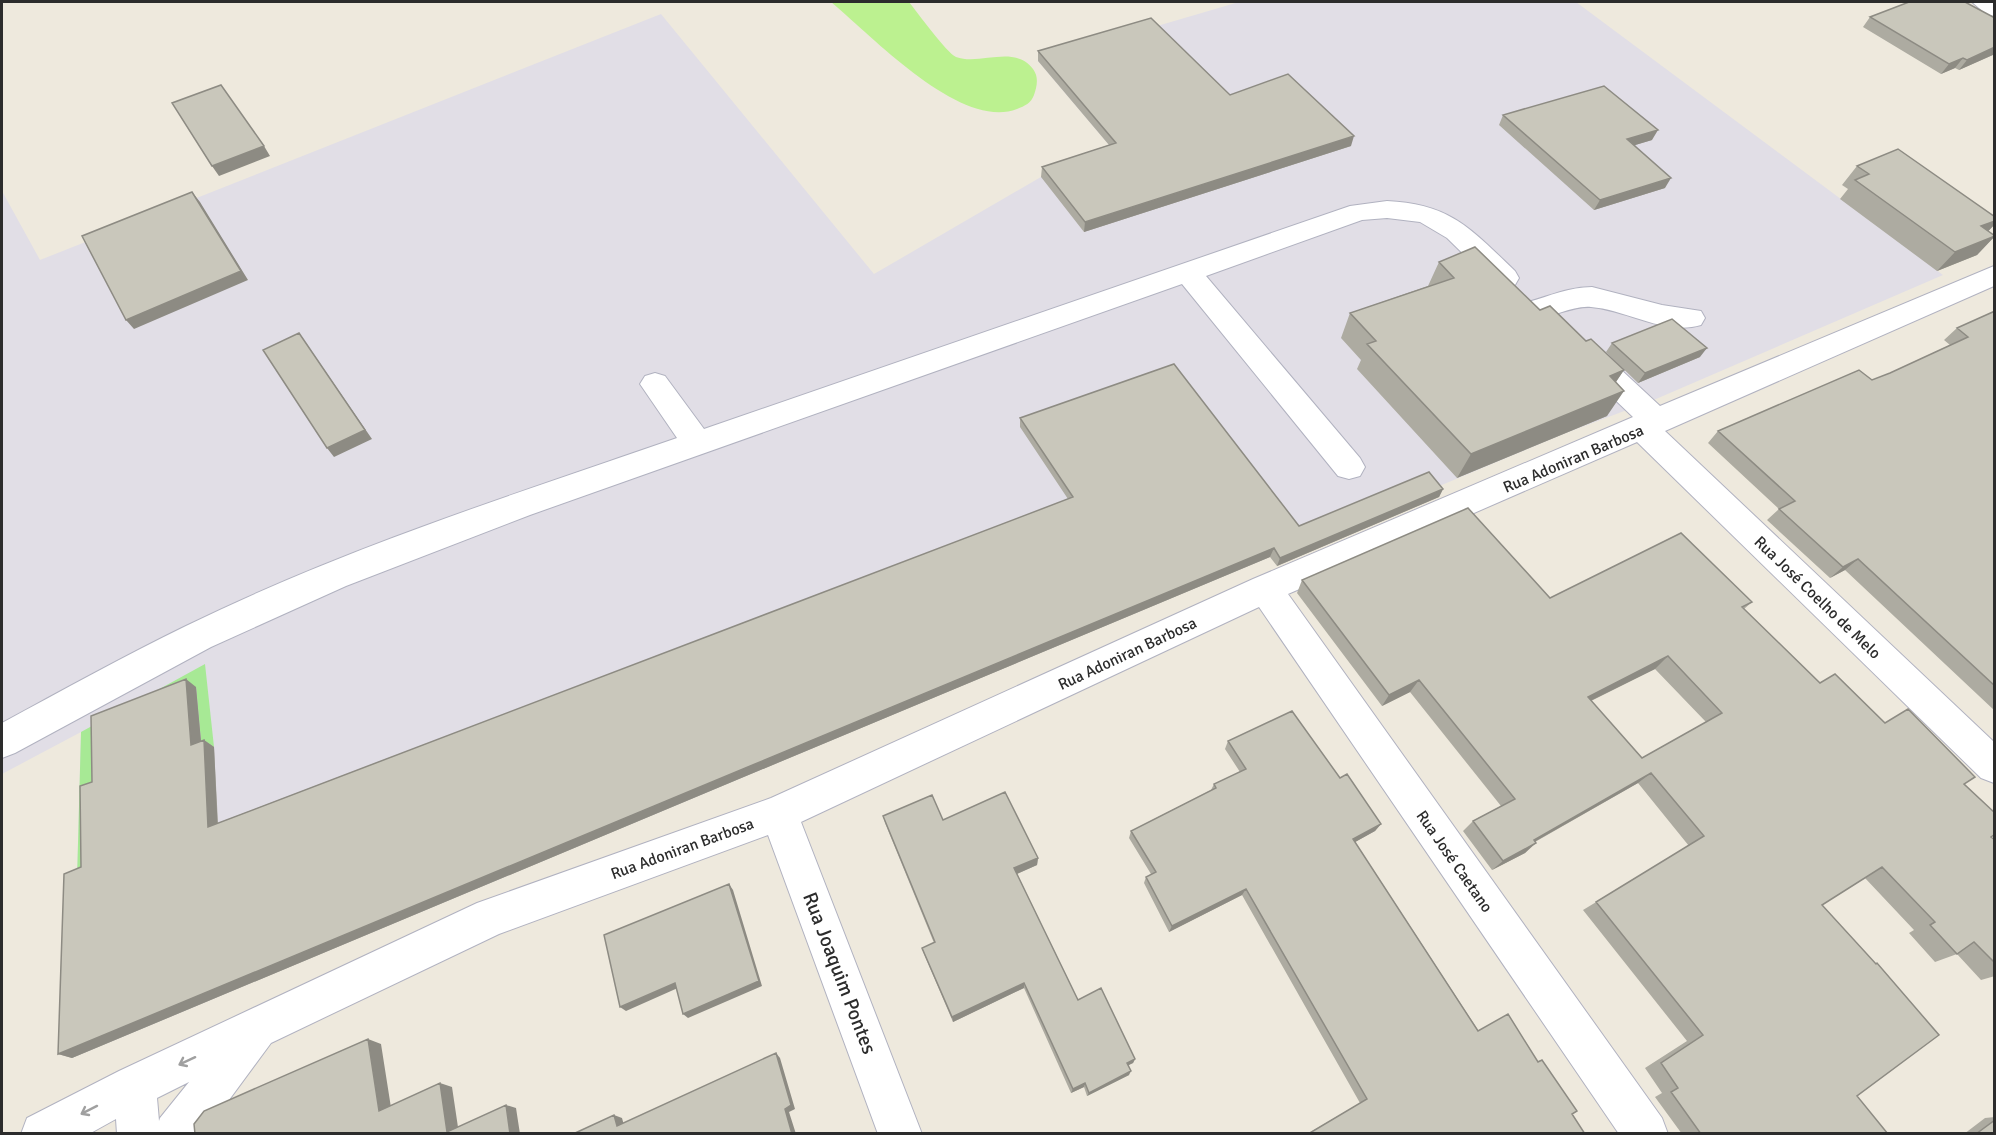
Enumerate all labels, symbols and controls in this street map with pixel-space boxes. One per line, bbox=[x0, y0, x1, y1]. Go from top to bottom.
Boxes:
street label: Rua Adoniran Barbosa bbox=[1500, 420, 1647, 498]
street label: Rua José Coelho de Melo bbox=[1750, 532, 1885, 663]
street label: Rua Adoniran Barbosa bbox=[1055, 613, 1200, 695]
street label: Rua José Caetano bbox=[1412, 807, 1497, 916]
street label: Rua Adoniran Barbosa bbox=[608, 814, 757, 884]
street label: Rua Joaquim Pontes bbox=[797, 889, 882, 1058]
one-way arrow bbox=[179, 1055, 197, 1067]
one-way arrow bbox=[80, 1105, 98, 1116]

